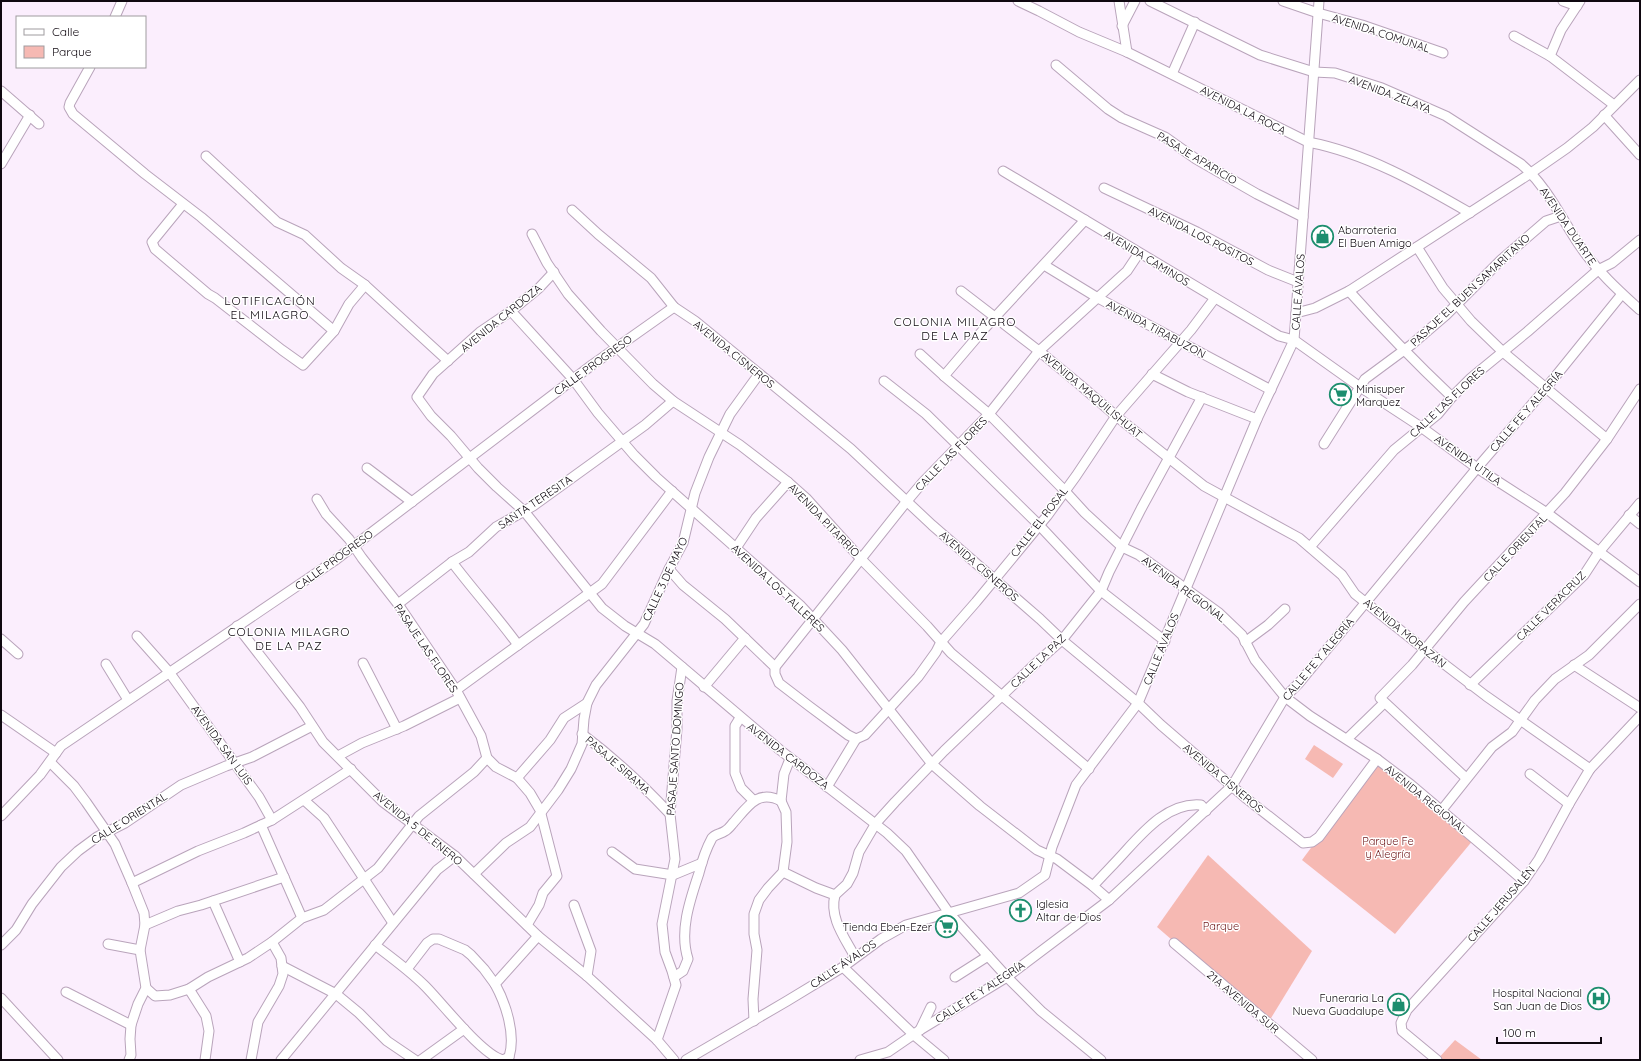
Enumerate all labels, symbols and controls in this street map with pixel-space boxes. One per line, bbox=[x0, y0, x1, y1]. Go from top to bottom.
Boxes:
street label: AVENIDA COMUNAL bbox=[1330, 11, 1432, 55]
legend bbox=[16, 16, 146, 68]
text: Calle bbox=[52, 24, 80, 39]
text: Parque bbox=[52, 44, 92, 59]
street label: AVENIDA ZELAYA bbox=[1347, 72, 1433, 116]
street label: AVENIDA LA ROCA bbox=[1198, 82, 1288, 138]
street label: PASAJE APARICIO bbox=[1154, 129, 1240, 187]
street label: AVENIDA DUARTE bbox=[1537, 184, 1599, 268]
street label: AVENIDA LOS POSITOS bbox=[1146, 203, 1256, 269]
shop icon: Abarroteria El Buen Amigo bbox=[1309, 223, 1335, 249]
place label: Abarroteria El Buen Amigo bbox=[1338, 223, 1412, 250]
street label: AVENIDA CAMINOS bbox=[1102, 227, 1192, 289]
street label: PASAJE EL BUEN SAMARITANO bbox=[1407, 231, 1533, 349]
street label: CALLE ÁVALOS bbox=[1288, 253, 1308, 331]
street label: AVENIDA CARDOZA bbox=[458, 281, 544, 355]
district label: LOTIFICACIÓN EL MILAGRO bbox=[224, 293, 316, 322]
street label: AVENIDA TIRABUZON bbox=[1104, 297, 1208, 361]
district label: COLONIA MILAGRO DE LA PAZ bbox=[894, 314, 1016, 343]
street label: AVENIDA CISNEROS bbox=[690, 317, 778, 391]
street label: CALLE PROGRESO bbox=[551, 332, 635, 398]
street label: AVENIDA MAQUILISHUAT bbox=[1039, 349, 1146, 442]
street label: CALLE LAS FLORES bbox=[1407, 364, 1487, 440]
street label: CALLE FE Y ALEGRÍA bbox=[1487, 367, 1565, 455]
supermarket icon: Minisuper Marquez bbox=[1328, 382, 1354, 408]
place label: Minisuper Marquez bbox=[1356, 382, 1405, 409]
street label: CALLE LAS FLORES bbox=[912, 414, 990, 494]
street label: AVENIDA UTILA bbox=[1432, 432, 1504, 488]
street label: SANTA TERESITA bbox=[495, 472, 575, 532]
street label: AVENIDA PITARRIO bbox=[785, 480, 863, 560]
street label: CALLE EL ROSAL bbox=[1007, 484, 1071, 560]
street label: CALLE ORIENTAL bbox=[1480, 511, 1550, 585]
street label: CALLE PROGRESO bbox=[292, 527, 376, 593]
street label: AVENIDA CISNEROS bbox=[936, 528, 1022, 604]
street label: CALLE 3 DE MAYO bbox=[639, 535, 691, 623]
street label: AVENIDA LOS TALLERES bbox=[728, 541, 828, 635]
street label: AVENIDA REGIONAL bbox=[1139, 553, 1229, 625]
street label: CALLE VERACRUZ bbox=[1513, 568, 1589, 644]
street label: AVENIDA MORAZÁN bbox=[1361, 595, 1449, 671]
street label: PASAJE LAS FLORES bbox=[391, 601, 461, 695]
street label: CALLE ÁVALOS bbox=[1140, 611, 1182, 687]
street label: CALLE FE Y ALEGRÍA bbox=[1279, 615, 1357, 703]
district label: COLONIA MILAGRO DE LA PAZ bbox=[228, 624, 350, 653]
street label: CALLE LA PAZ bbox=[1007, 631, 1069, 691]
street label: PASAJE SANTO DOMINGO bbox=[663, 682, 687, 816]
street label: AVENIDA SAN LUIS bbox=[188, 702, 256, 788]
street label: AVENIDA CARDOZA bbox=[744, 720, 832, 792]
street label: PASAJE SIRAMA bbox=[583, 733, 653, 797]
street label: AVENIDA CISNEROS bbox=[1180, 740, 1266, 816]
street label: AVENIDA REGIONAL bbox=[1382, 762, 1470, 837]
street label: AVENIDA 5 DE ENERO bbox=[371, 788, 465, 868]
street label: CALLE ORIENTAL bbox=[88, 789, 170, 847]
park label: Parque Fe y Alegría bbox=[1362, 834, 1414, 861]
street label: CALLE JERUSALÉN bbox=[1464, 863, 1538, 945]
church icon: Iglesia Altar de Dios bbox=[1008, 897, 1034, 923]
place label: Iglesia Altar de Dios bbox=[1036, 897, 1101, 924]
supermarket icon: Tienda Eben-Ezer bbox=[934, 914, 960, 940]
park label: Parque bbox=[1203, 919, 1239, 933]
place label: Tienda Eben-Ezer bbox=[842, 920, 933, 934]
street label: CALLE ÁVALOS bbox=[807, 937, 879, 991]
street label: CALLE FE Y ALEGRÍA bbox=[933, 958, 1027, 1026]
street label: 21A AVENIDA SUR bbox=[1204, 968, 1282, 1036]
place label: Hospital Nacional San Juan de Dios bbox=[1492, 986, 1582, 1013]
hospital icon: Hospital Nacional San Juan de Dios bbox=[1585, 986, 1611, 1012]
place label: Funeraria La Nueva Guadalupe bbox=[1293, 991, 1384, 1018]
shop icon: Funeraria La Nueva Guadalupe bbox=[1386, 991, 1412, 1017]
scale bar bbox=[1497, 1019, 1601, 1045]
text: 100 m bbox=[1503, 1025, 1536, 1040]

